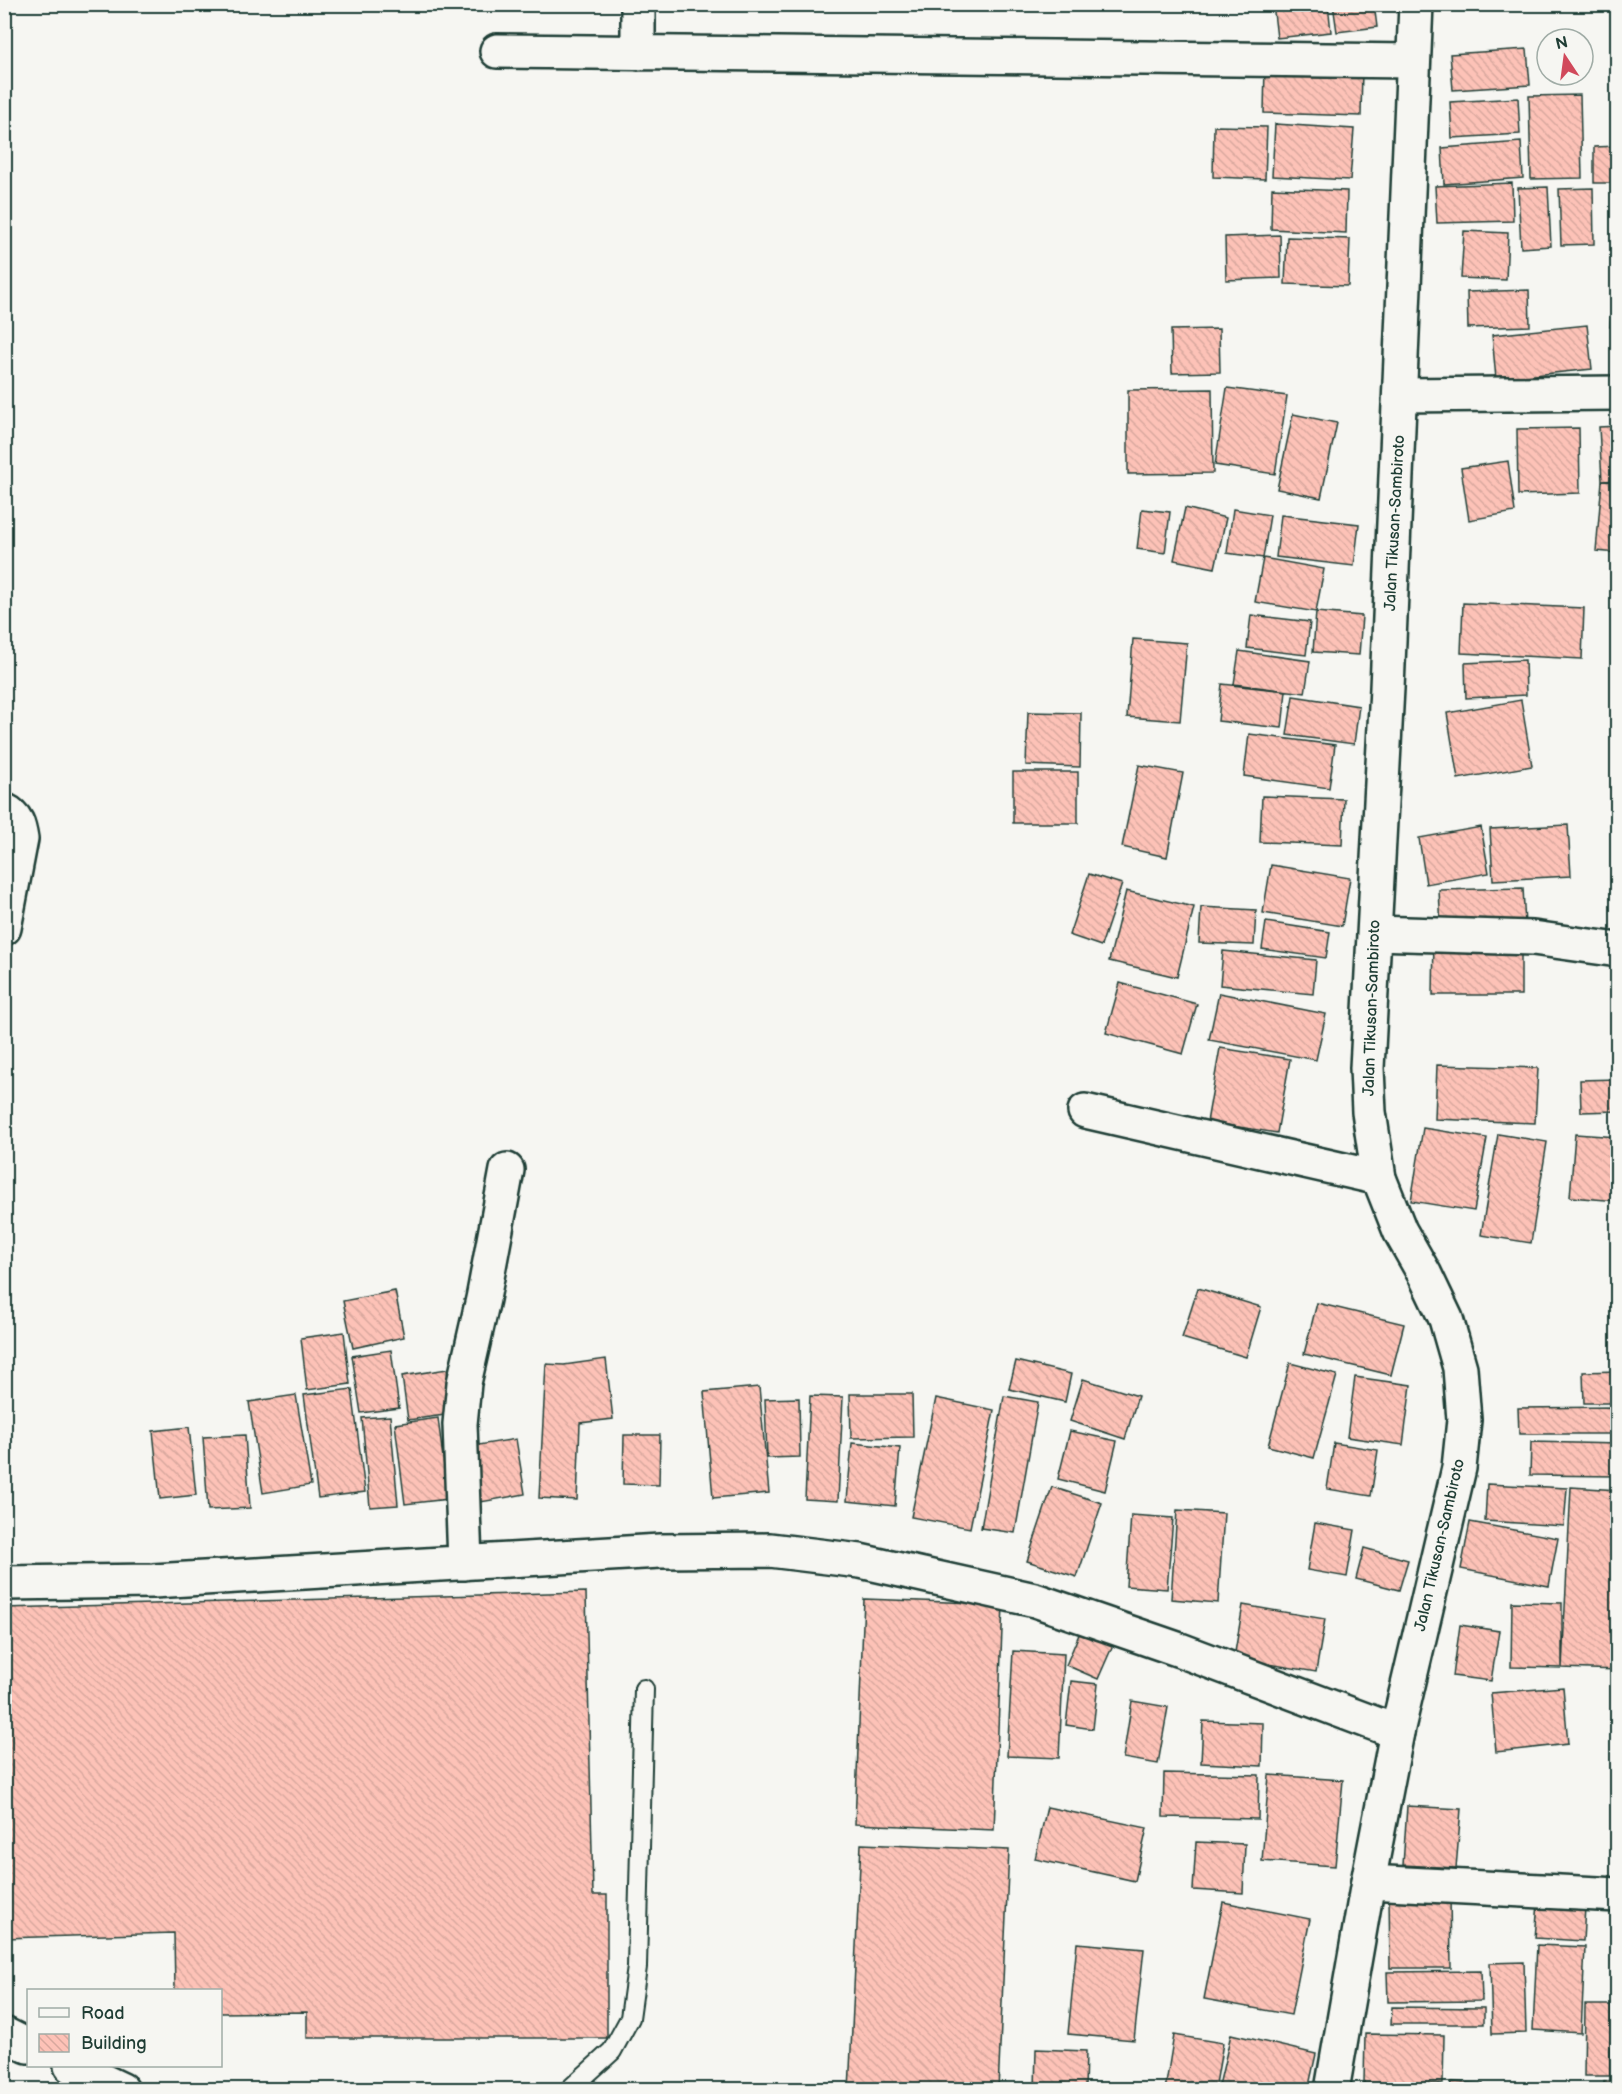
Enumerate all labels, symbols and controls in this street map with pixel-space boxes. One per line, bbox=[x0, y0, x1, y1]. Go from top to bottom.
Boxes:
north arrow bbox=[1535, 27, 1595, 87]
text: N bbox=[1554, 33, 1570, 54]
street label: Jalan Tikusan-Sambiroto bbox=[1381, 434, 1409, 612]
street label: Jalan Tikusan-Sambiroto bbox=[1359, 919, 1385, 1097]
street label: Jalan Tikusan-Sambiroto bbox=[1411, 1457, 1469, 1633]
legend bbox=[27, 1989, 222, 2067]
text: Road bbox=[81, 2003, 125, 2024]
text: Building bbox=[81, 2033, 147, 2054]

